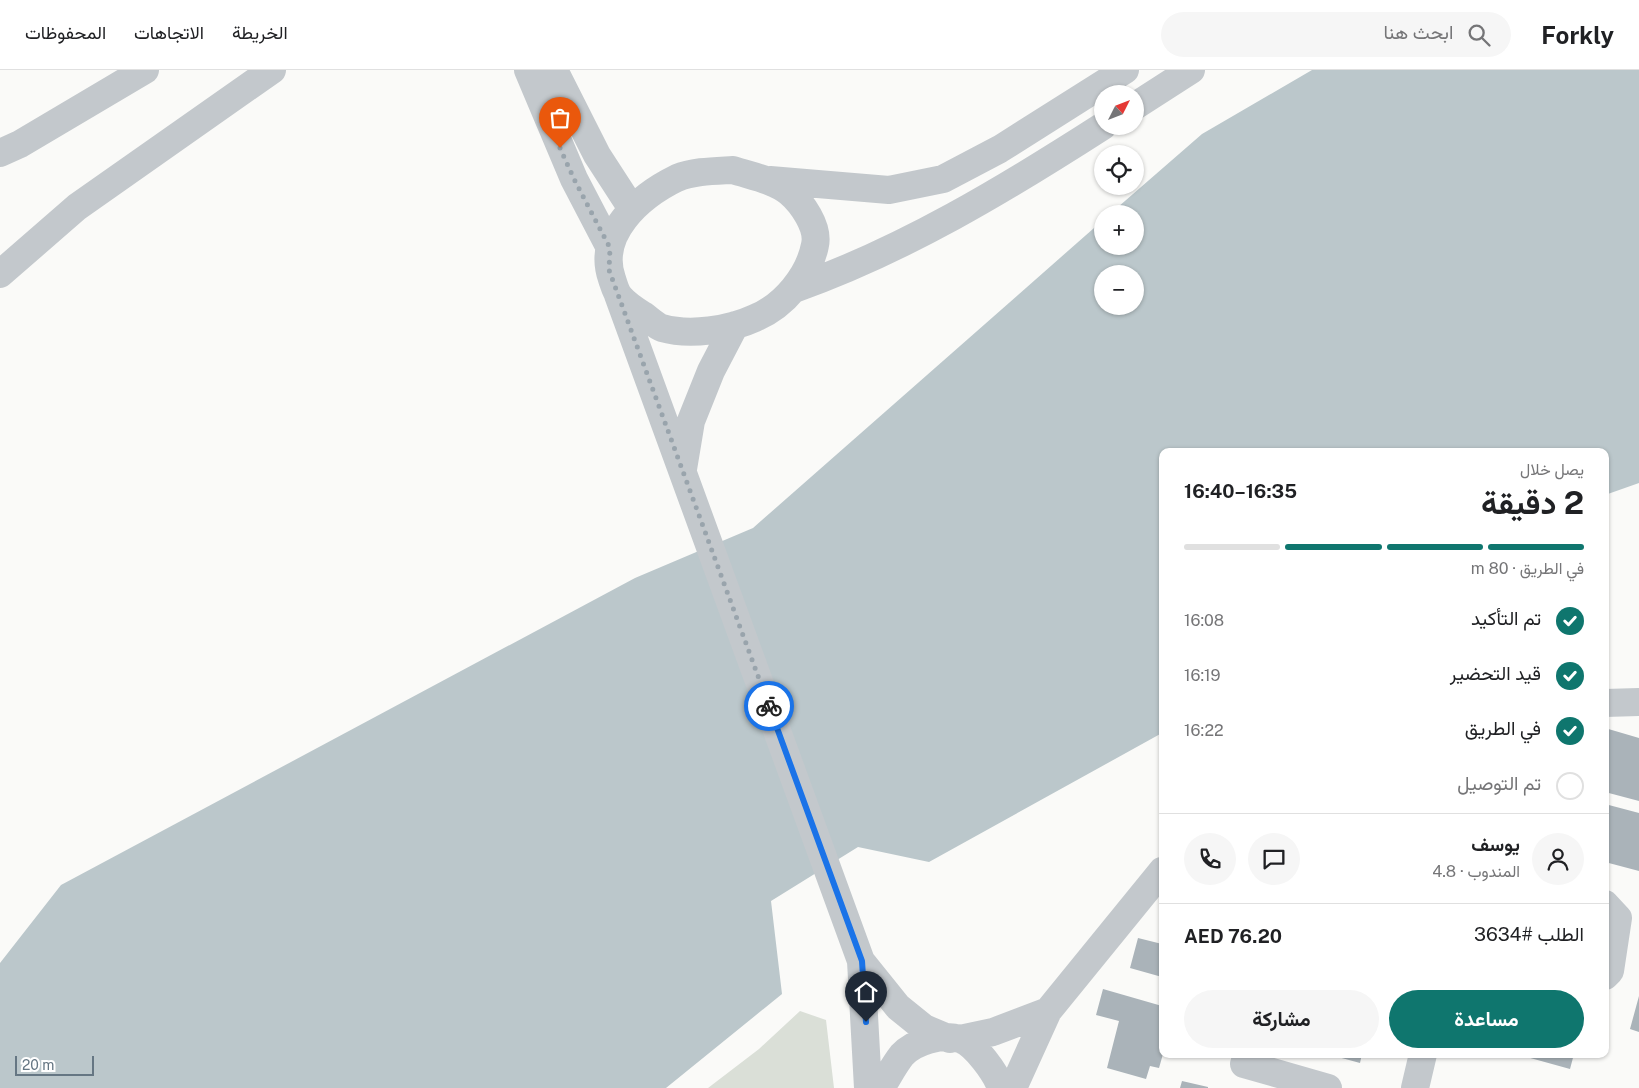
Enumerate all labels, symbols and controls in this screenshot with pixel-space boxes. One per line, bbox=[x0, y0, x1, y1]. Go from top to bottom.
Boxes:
search box bbox=[1161, 12, 1511, 57]
text: ابحث هنا bbox=[1384, 21, 1453, 43]
icon: search bbox=[1465, 21, 1493, 49]
text: Forkly bbox=[1541, 21, 1614, 49]
text: المحفوظات bbox=[25, 22, 106, 43]
text: الاتجاهات bbox=[134, 22, 204, 43]
text: الخريطة bbox=[232, 22, 288, 43]
north arrow bbox=[1094, 85, 1144, 135]
map controls bbox=[1094, 85, 1144, 315]
pin bbox=[539, 97, 581, 148]
icon: bag bbox=[546, 104, 574, 132]
button: locate bbox=[1094, 145, 1144, 195]
button: + bbox=[1094, 205, 1144, 255]
button: − bbox=[1094, 265, 1144, 315]
text: يصل خلال bbox=[1520, 460, 1584, 479]
text: 16:35–16:40 bbox=[1184, 480, 1297, 502]
text: 2 دقيقة bbox=[1481, 484, 1584, 521]
text: في الطريق · 80 m bbox=[1471, 559, 1584, 578]
text: تم التأكيد bbox=[1471, 607, 1541, 629]
icon: check bbox=[1556, 607, 1584, 635]
text: 16:08 bbox=[1184, 611, 1224, 630]
text: قيد التحضير bbox=[1450, 662, 1541, 684]
icon: check bbox=[1556, 662, 1584, 690]
text: 16:19 bbox=[1184, 666, 1221, 685]
courier bbox=[744, 681, 794, 731]
icon: bike bbox=[755, 692, 783, 720]
text: في الطريق bbox=[1465, 717, 1541, 739]
icon: check bbox=[1556, 717, 1584, 745]
text: 16:22 bbox=[1184, 721, 1223, 740]
text: تم التوصيل bbox=[1457, 772, 1541, 794]
button: phone bbox=[1184, 833, 1236, 885]
button: chat bbox=[1248, 833, 1300, 885]
text: يوسف bbox=[1471, 833, 1520, 855]
button: person bbox=[1532, 833, 1584, 885]
text: المندوب · 4.8 bbox=[1432, 862, 1520, 881]
text: الطلب #3634 bbox=[1474, 923, 1584, 945]
text: AED 76.20 bbox=[1184, 925, 1282, 947]
pin bbox=[845, 971, 887, 1022]
icon: home bbox=[852, 978, 880, 1006]
button: مشاركة bbox=[1184, 990, 1379, 1048]
button: مساعدة bbox=[1389, 990, 1584, 1048]
scale bar bbox=[15, 1053, 94, 1076]
text: 20 m bbox=[22, 1057, 54, 1073]

